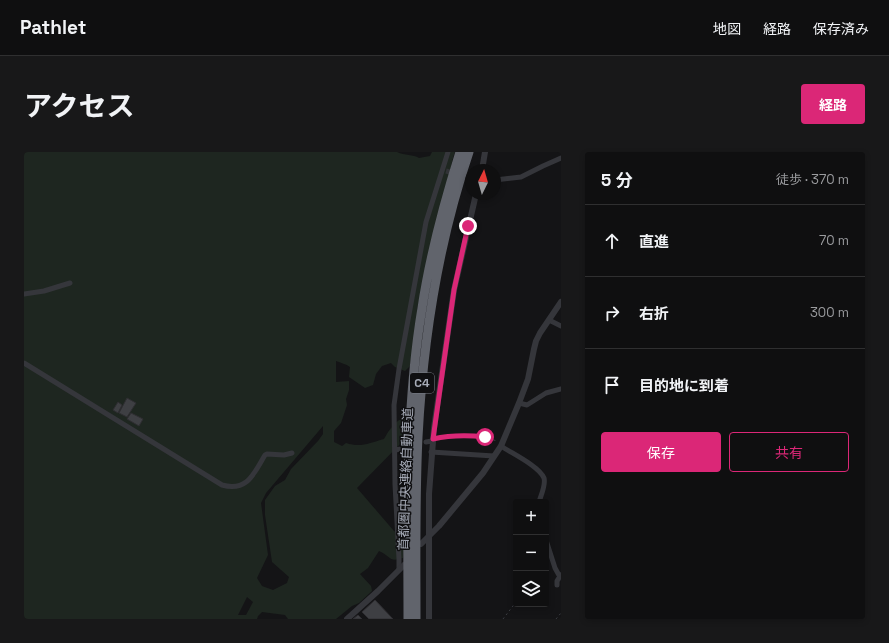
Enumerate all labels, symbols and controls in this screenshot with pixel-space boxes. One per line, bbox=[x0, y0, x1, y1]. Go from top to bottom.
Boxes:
text: Pathlet bbox=[20, 15, 86, 40]
text: 地図 bbox=[713, 20, 741, 38]
text: 経路 bbox=[763, 20, 791, 38]
text: 保存済み bbox=[813, 20, 869, 38]
button: 経路 bbox=[801, 84, 865, 124]
text: アクセス bbox=[24, 88, 135, 124]
north arrow bbox=[465, 164, 501, 200]
text: 5 分 bbox=[601, 169, 633, 191]
text: 徒歩 · 370 m bbox=[776, 171, 849, 188]
route end bbox=[459, 217, 477, 235]
icon: ahead bbox=[601, 230, 623, 252]
text: 直進 bbox=[639, 232, 669, 251]
text: 70 m bbox=[819, 232, 849, 249]
icon: right bbox=[601, 302, 623, 324]
text: 右折 bbox=[639, 304, 669, 323]
text: 300 m bbox=[810, 304, 849, 321]
road number: C4 bbox=[410, 373, 434, 393]
icon: arrive bbox=[601, 374, 623, 396]
text: 目的地に到着 bbox=[639, 376, 729, 395]
street label: 首都圏中央連絡自動車道 bbox=[395, 407, 416, 551]
route start bbox=[476, 428, 494, 446]
button: 保存 bbox=[601, 432, 721, 472]
button: 共有 bbox=[729, 432, 849, 472]
map controls bbox=[513, 499, 549, 607]
button: + bbox=[513, 499, 549, 535]
button: − bbox=[513, 535, 549, 571]
button: layers bbox=[513, 571, 549, 607]

